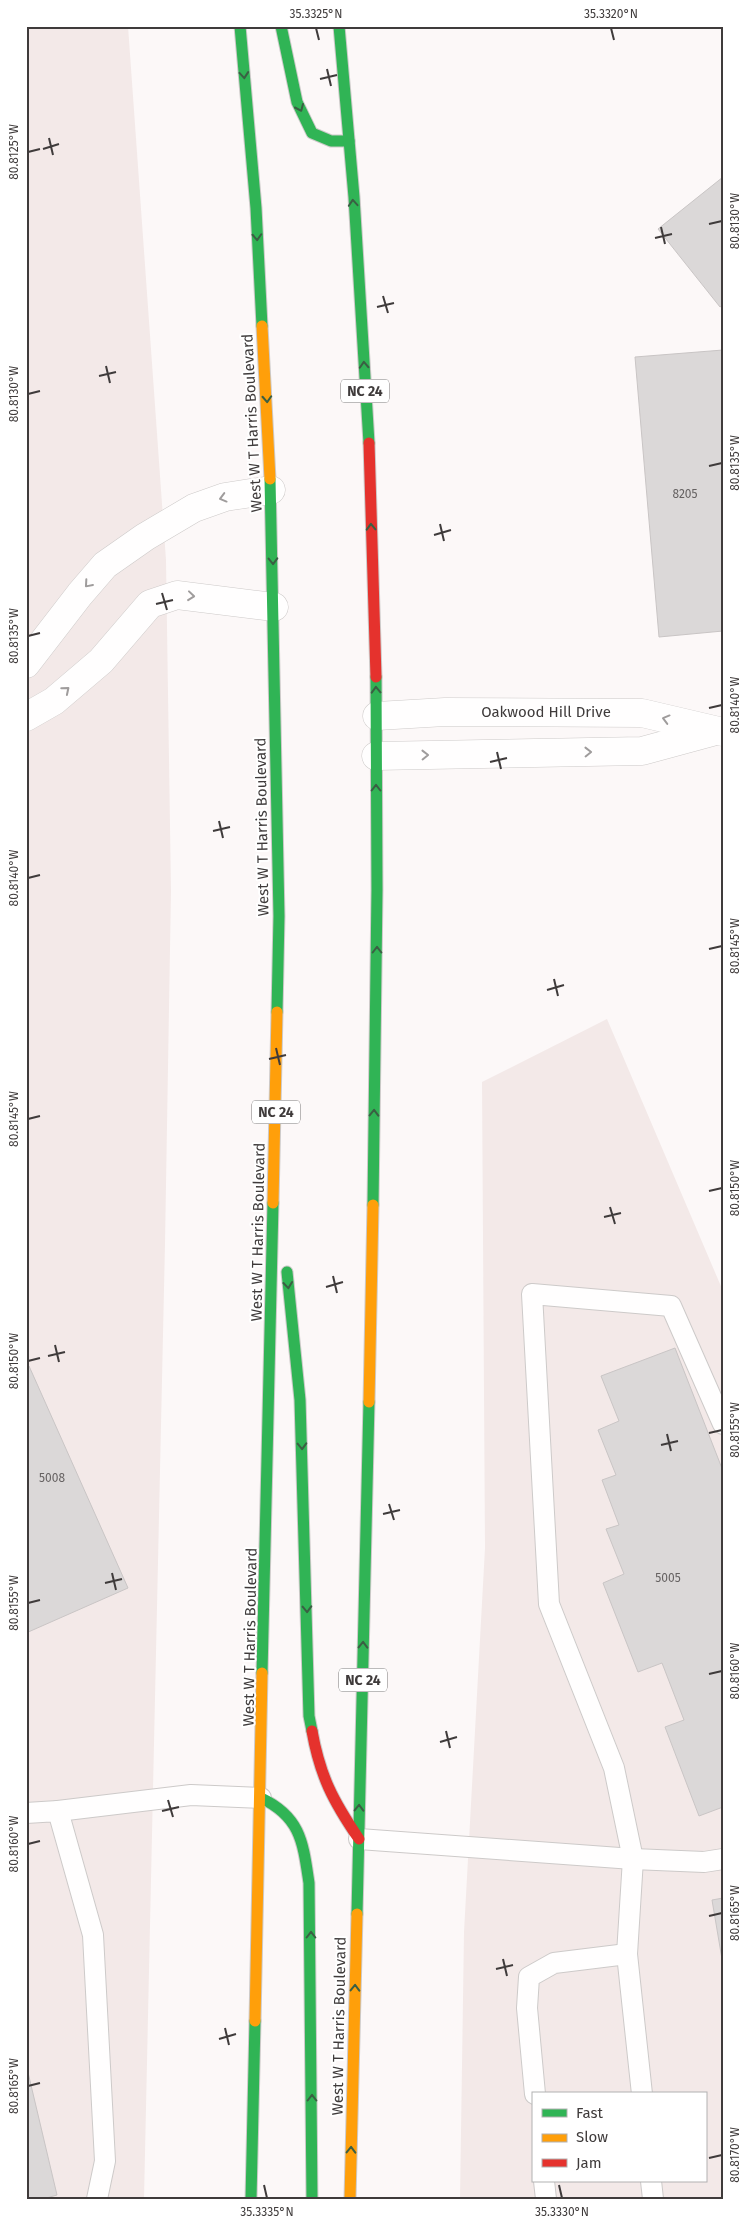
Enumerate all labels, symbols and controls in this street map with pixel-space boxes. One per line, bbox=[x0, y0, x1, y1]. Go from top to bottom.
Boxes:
text: 35.3325°N bbox=[289, 7, 343, 21]
text: 35.3320°N bbox=[584, 7, 638, 21]
one-way arrow bbox=[238, 71, 249, 79]
one-way arrow bbox=[294, 103, 305, 112]
text: 80.8125°W bbox=[7, 124, 21, 180]
text: 80.8130°W bbox=[728, 193, 742, 249]
one-way arrow bbox=[348, 198, 359, 206]
one-way arrow bbox=[252, 233, 263, 241]
street label: West W T Harris Boulevard bbox=[238, 333, 266, 513]
one-way arrow bbox=[358, 361, 369, 369]
text: 80.8130°W bbox=[7, 366, 21, 422]
road number: NC 24 bbox=[341, 380, 389, 402]
one-way arrow bbox=[261, 395, 272, 403]
text: 80.8135°W bbox=[728, 435, 742, 491]
house number: 8205 bbox=[672, 487, 698, 501]
one-way arrow bbox=[220, 493, 228, 503]
one-way arrow bbox=[366, 523, 377, 531]
one-way arrow bbox=[268, 558, 278, 566]
one-way arrow bbox=[85, 579, 94, 588]
one-way arrow bbox=[187, 590, 195, 601]
text: 80.8135°W bbox=[7, 608, 21, 664]
text: 80.8140°W bbox=[728, 676, 742, 733]
one-way arrow bbox=[371, 685, 381, 693]
one-way arrow bbox=[61, 687, 70, 696]
street label: Oakwood Hill Drive bbox=[481, 703, 611, 721]
one-way arrow bbox=[662, 714, 671, 725]
street label: West W T Harris Boulevard bbox=[251, 737, 273, 917]
one-way arrow bbox=[584, 747, 592, 757]
one-way arrow bbox=[422, 750, 429, 760]
one-way arrow bbox=[371, 784, 381, 792]
text: 80.8140°W bbox=[7, 849, 21, 906]
text: 80.8145°W bbox=[728, 918, 742, 974]
one-way arrow bbox=[372, 946, 382, 954]
text: 80.8145°W bbox=[7, 1091, 21, 1147]
road number: NC 24 bbox=[252, 1100, 300, 1124]
one-way arrow bbox=[369, 1109, 380, 1117]
street label: West W T Harris Boulevard bbox=[247, 1142, 269, 1322]
text: 80.8150°W bbox=[728, 1160, 742, 1216]
one-way arrow bbox=[283, 1281, 294, 1289]
text: 80.8150°W bbox=[7, 1333, 21, 1389]
text: 80.8155°W bbox=[728, 1402, 742, 1458]
one-way arrow bbox=[296, 1443, 307, 1451]
house number: 5008 bbox=[39, 1471, 65, 1485]
street label: West W T Harris Boulevard bbox=[239, 1547, 261, 1727]
house number: 5005 bbox=[655, 1571, 681, 1585]
text: 80.8155°W bbox=[7, 1575, 21, 1631]
one-way arrow bbox=[302, 1605, 313, 1613]
one-way arrow bbox=[358, 1641, 369, 1649]
text: 80.8160°W bbox=[728, 1642, 742, 1699]
road number: NC 24 bbox=[339, 1668, 387, 1692]
one-way arrow bbox=[354, 1803, 365, 1811]
text: 80.8160°W bbox=[7, 1815, 21, 1872]
text: 80.8165°W bbox=[728, 1885, 742, 1941]
one-way arrow bbox=[306, 1931, 316, 1938]
street label: West W T Harris Boulevard bbox=[328, 1936, 350, 2116]
one-way arrow bbox=[350, 1983, 360, 1991]
text: 80.8165°W bbox=[7, 2058, 21, 2114]
legend bbox=[532, 2092, 706, 2182]
one-way arrow bbox=[307, 2093, 317, 2101]
text: Fast bbox=[576, 2104, 603, 2122]
text: 80.8170°W bbox=[728, 2127, 742, 2183]
text: Slow bbox=[576, 2128, 608, 2146]
one-way arrow bbox=[346, 2146, 357, 2154]
text: Jam bbox=[576, 2154, 602, 2172]
text: 35.3335°N bbox=[240, 2205, 294, 2219]
text: 35.3330°N bbox=[535, 2205, 589, 2219]

